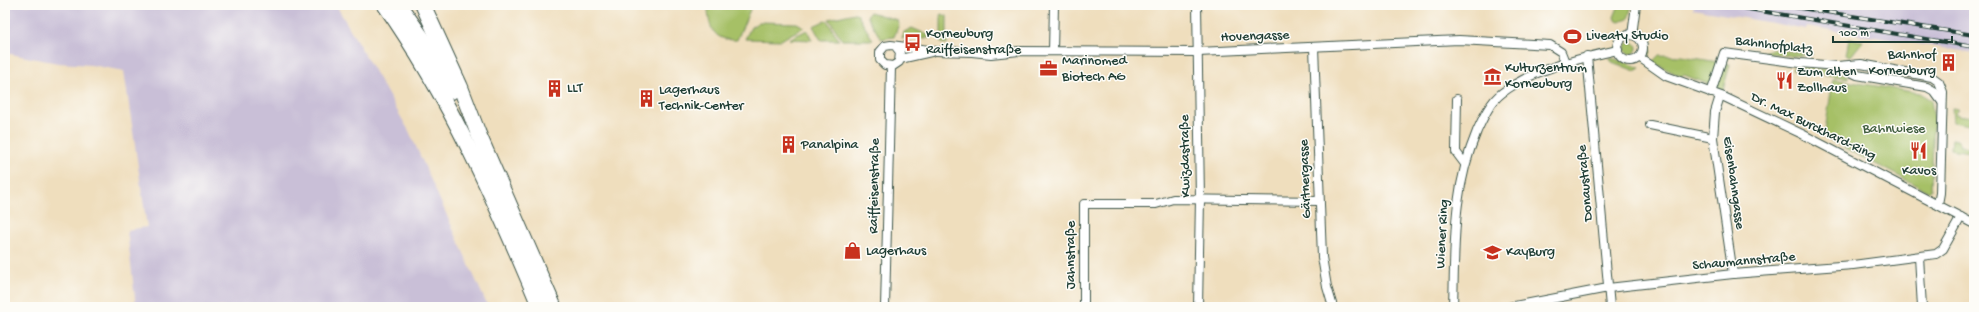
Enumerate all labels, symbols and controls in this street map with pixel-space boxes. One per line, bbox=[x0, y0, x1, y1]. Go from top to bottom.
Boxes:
scale bar bbox=[1833, 18, 1952, 44]
place label: Korneuburg Raiffeisenstraße bbox=[926, 26, 1022, 59]
sports icon: Liveaty Studio bbox=[1563, 26, 1583, 46]
street label: Hovengasse bbox=[1220, 27, 1290, 47]
text: 100 m bbox=[1838, 27, 1869, 41]
place label: Liveaty Studio bbox=[1586, 28, 1669, 45]
bus stop icon: Korneuburg Raiffeisenstraße bbox=[903, 32, 923, 52]
street label: Bahnhofplatz bbox=[1733, 33, 1814, 59]
place label: Bahnhof Korneuburg bbox=[1869, 47, 1938, 80]
place label: Marinomed Biotech AG bbox=[1061, 53, 1129, 86]
building icon: Bahnhof Korneuburg bbox=[1939, 53, 1959, 73]
office icon: Marinomed Biotech AG bbox=[1039, 59, 1059, 79]
place label: Kulturzentrum Korneuburg bbox=[1505, 60, 1587, 93]
place label: Zum alten Zollhaus bbox=[1797, 64, 1857, 97]
museum icon: Kulturzentrum Korneuburg bbox=[1482, 66, 1502, 86]
restaurant icon: Zum alten Zollhaus bbox=[1774, 70, 1794, 90]
building icon: LLT bbox=[544, 78, 564, 98]
place label: LLT bbox=[567, 80, 583, 97]
place label: Lagerhaus Technik-Center bbox=[658, 82, 745, 115]
building icon: Lagerhaus Technik-Center bbox=[636, 88, 656, 108]
street label: Dr. Max Burckhard-Ring bbox=[1747, 89, 1879, 165]
street label: Kwizdastraße bbox=[1177, 114, 1195, 198]
park label: Bahnwiese bbox=[1862, 121, 1926, 138]
building icon: Panalpina bbox=[778, 135, 798, 155]
street label: Eisenbahngasse bbox=[1718, 136, 1748, 231]
place label: Panalpina bbox=[800, 137, 860, 154]
street label: Raiffeisenstraße bbox=[866, 137, 884, 234]
street label: Gärtnergasse bbox=[1296, 138, 1316, 219]
restaurant icon: Kavos bbox=[1909, 141, 1929, 161]
street label: Donaustraße bbox=[1574, 143, 1598, 223]
place label: Kavos bbox=[1902, 163, 1937, 180]
street label: Wiener Ring bbox=[1433, 199, 1453, 269]
street label: Jahnstraße bbox=[1063, 220, 1080, 289]
shop icon: Lagerhaus bbox=[843, 241, 863, 261]
school or university icon: KayBurg bbox=[1483, 242, 1503, 262]
place label: Lagerhaus bbox=[866, 243, 927, 260]
place label: KayBurg bbox=[1506, 244, 1555, 261]
street label: Schaumannstraße bbox=[1692, 249, 1797, 275]

